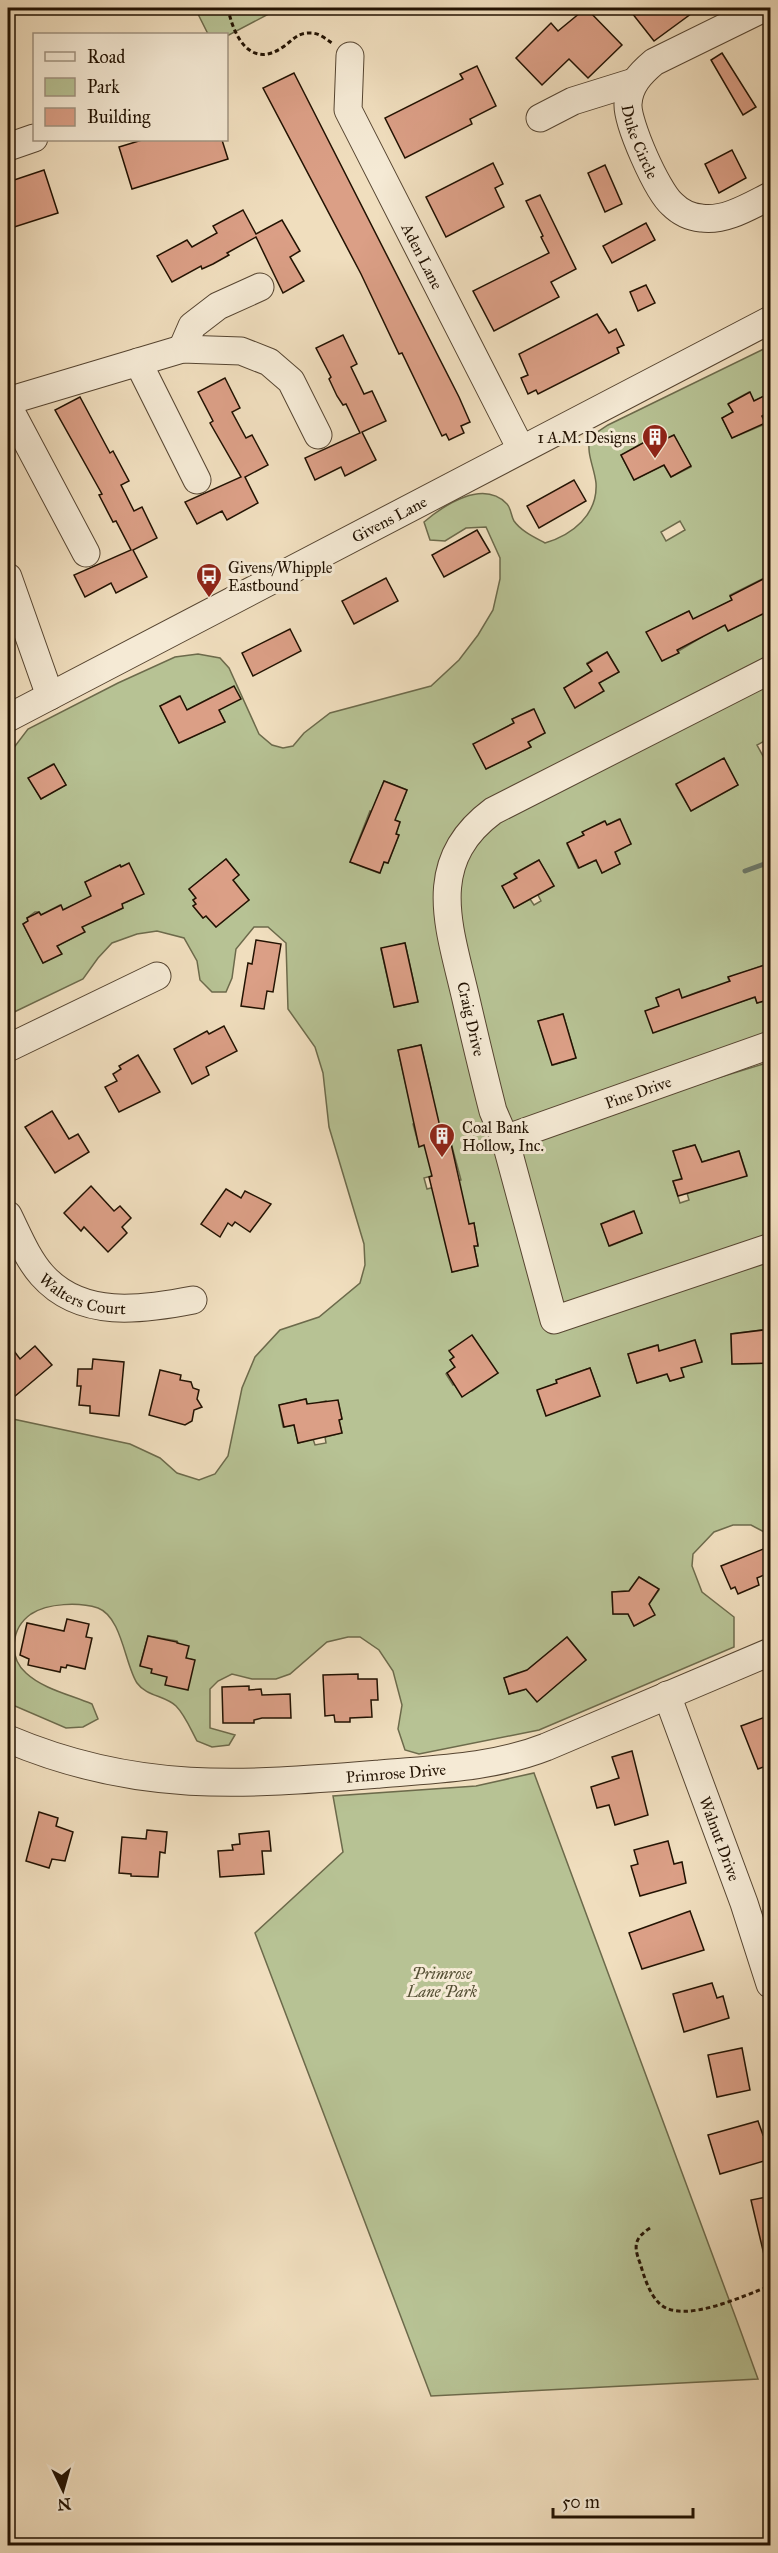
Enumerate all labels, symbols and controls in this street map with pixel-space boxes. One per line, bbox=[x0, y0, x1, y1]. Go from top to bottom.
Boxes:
legend bbox=[33, 33, 228, 141]
text: Road bbox=[87, 46, 125, 68]
text: Park bbox=[87, 76, 120, 98]
street label: Duke Circle bbox=[618, 103, 663, 182]
text: Building bbox=[87, 106, 151, 129]
street label: Aden Lane bbox=[397, 219, 447, 292]
building icon: 1 A.M. Designs bbox=[640, 422, 670, 460]
place label: 1 A.M. Designs bbox=[537, 428, 636, 448]
street label: Givens Lane bbox=[348, 491, 430, 546]
place label: Givens/Whipple Eastbound bbox=[228, 558, 333, 595]
bus stop icon: Givens/Whipple Eastbound bbox=[194, 561, 224, 599]
street label: Craig Drive bbox=[452, 980, 489, 1059]
street label: Pine Drive bbox=[602, 1071, 674, 1112]
place label: Coal Bank Hollow, Inc. bbox=[462, 1118, 544, 1155]
building icon: Coal Bank Hollow, Inc. bbox=[427, 1121, 457, 1159]
street label: Walters Court bbox=[36, 1269, 126, 1318]
street label: Primrose Drive bbox=[345, 1759, 447, 1786]
street label: Walnut Drive bbox=[696, 1794, 745, 1884]
park label: Primrose Lane Park bbox=[406, 1964, 477, 2001]
north arrow bbox=[33, 2460, 93, 2520]
scale bar bbox=[553, 2481, 692, 2519]
text: 50 m bbox=[562, 2491, 600, 2513]
text: N bbox=[56, 2494, 72, 2515]

